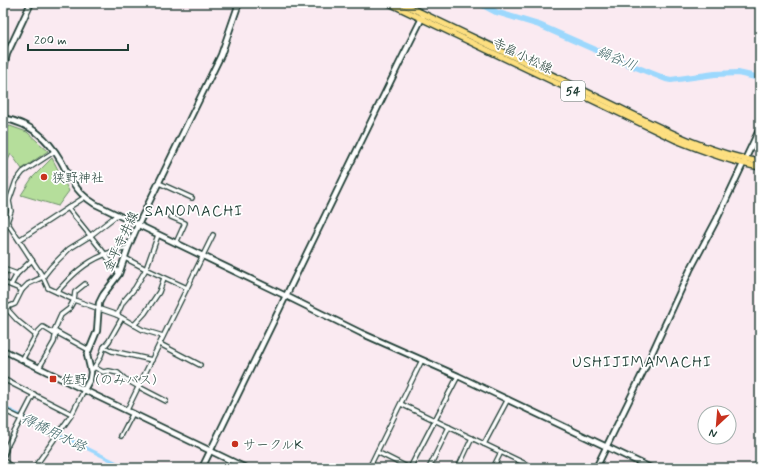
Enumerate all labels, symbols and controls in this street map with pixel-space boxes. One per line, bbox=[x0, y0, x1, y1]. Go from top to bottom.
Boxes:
scale bar bbox=[28, 26, 128, 52]
text: 200 m bbox=[34, 33, 67, 49]
street label: 寺畠小松線 bbox=[489, 34, 556, 79]
water label: 鍋谷川 bbox=[594, 42, 639, 75]
road number: 54 bbox=[561, 81, 585, 101]
place label: 狭野神社 bbox=[52, 170, 104, 187]
marker: 狭野神社 bbox=[39, 172, 49, 182]
district label: SANOMACHI bbox=[145, 202, 243, 222]
street label: 金平寺井線 bbox=[100, 208, 143, 275]
district label: USHIJIMAMACHI bbox=[572, 353, 712, 373]
place label: 佐野（のみバス） bbox=[61, 372, 165, 389]
marker: 佐野（のみバス） bbox=[48, 374, 58, 384]
north arrow bbox=[697, 405, 737, 445]
water label: 得橋用水路 bbox=[18, 409, 90, 457]
text: N bbox=[707, 425, 719, 441]
place label: サークルK bbox=[243, 437, 304, 454]
marker: サークルK bbox=[230, 439, 240, 449]

